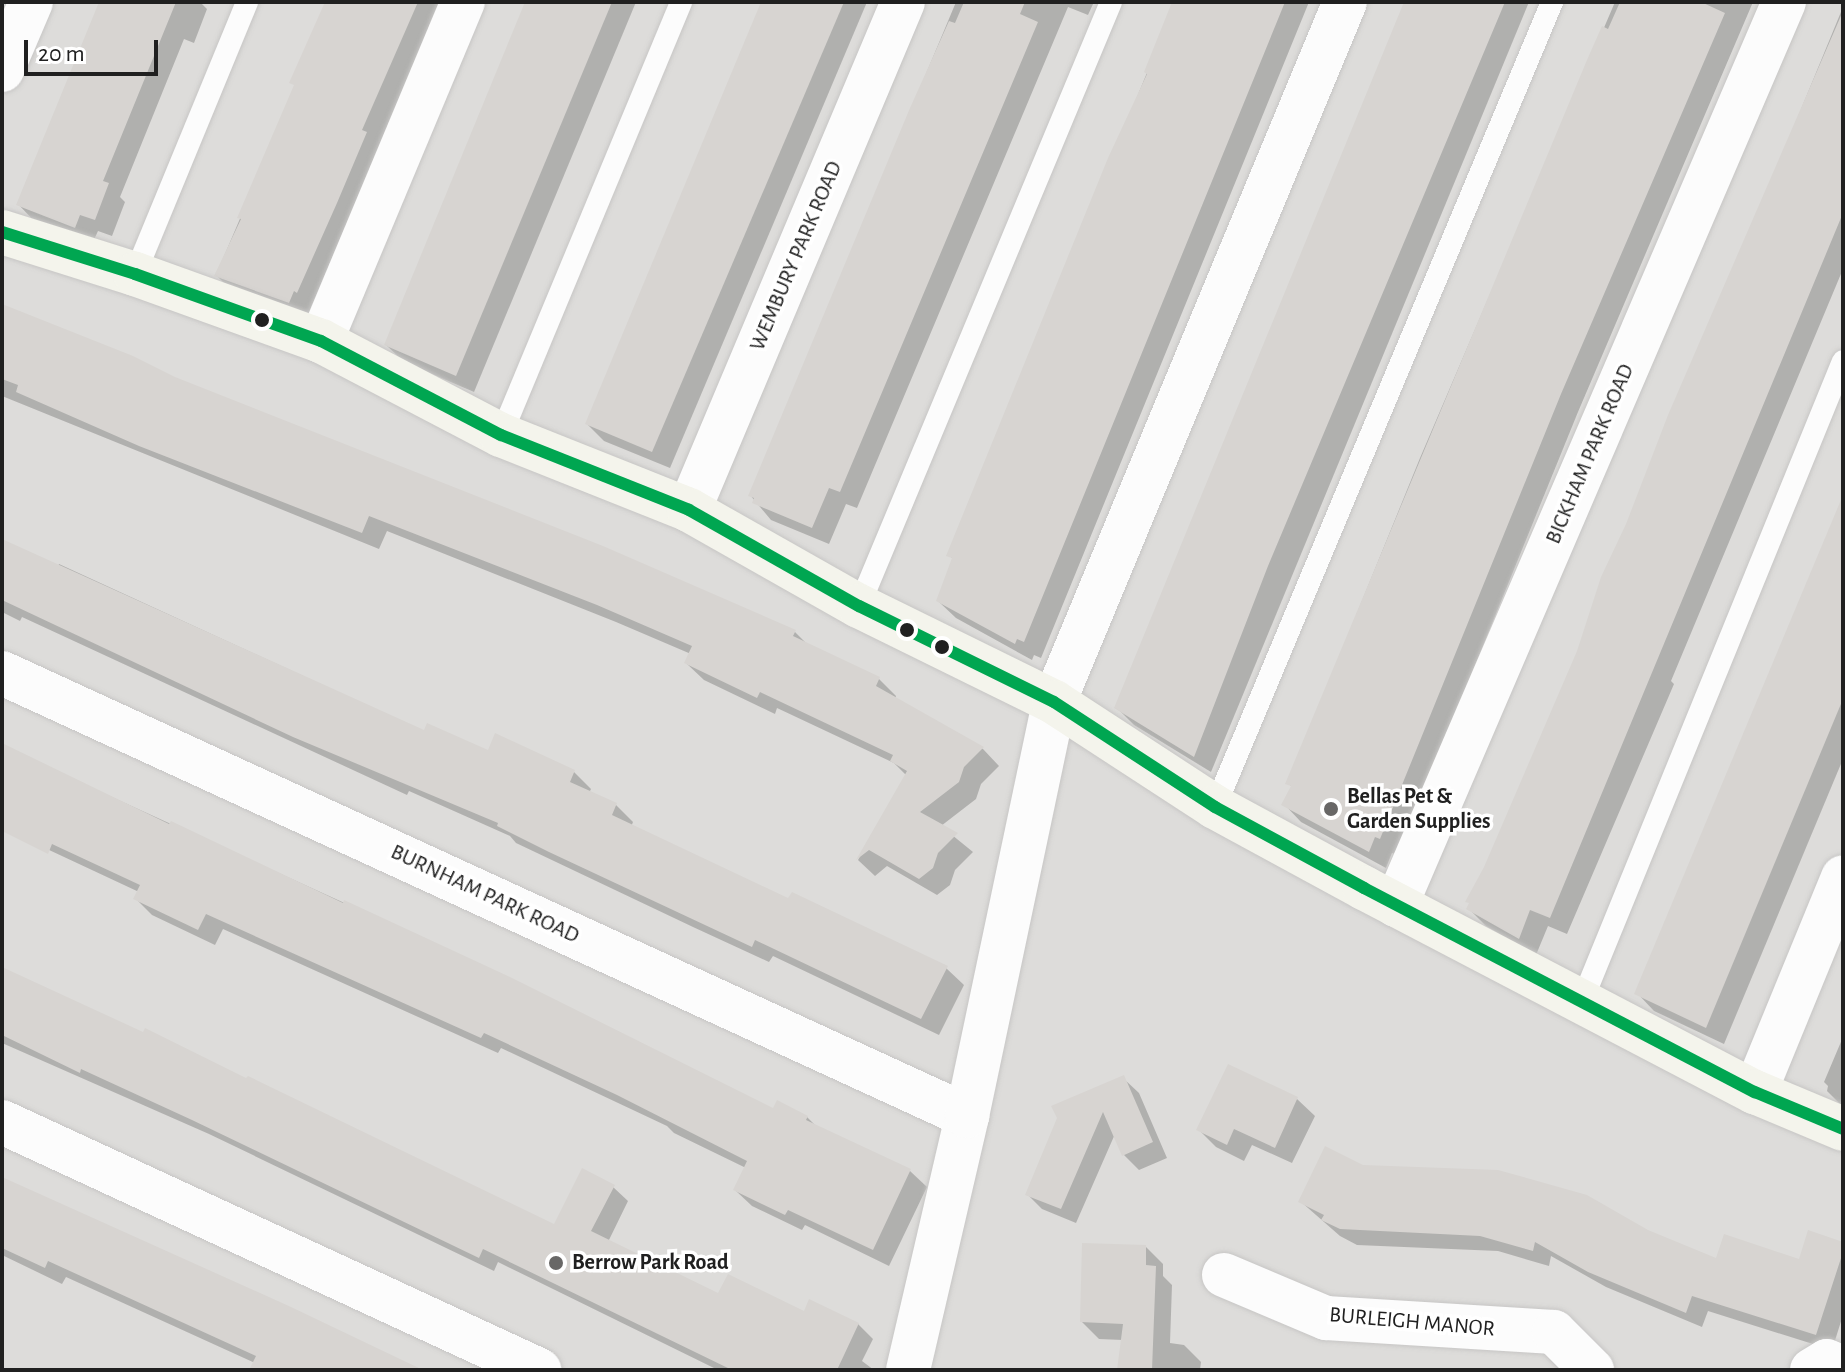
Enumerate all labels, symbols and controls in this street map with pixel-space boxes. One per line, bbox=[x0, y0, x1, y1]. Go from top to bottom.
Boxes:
scale bar bbox=[28, 24, 162, 74]
text: 20 m bbox=[38, 42, 85, 66]
street label: WEMBURY PARK ROAD bbox=[744, 157, 848, 355]
unlabelled marker bbox=[254, 312, 270, 328]
street label: BICKHAM PARK ROAD bbox=[1540, 360, 1640, 548]
unlabelled marker bbox=[899, 622, 915, 638]
unlabelled marker bbox=[934, 639, 950, 655]
place label: Bellas Pet & Garden Supplies bbox=[1347, 783, 1491, 834]
marker: Bellas Pet & Garden Supplies bbox=[1322, 800, 1340, 818]
street label: BURNHAM PARK ROAD bbox=[386, 839, 584, 949]
place label: Berrow Park Road bbox=[572, 1250, 729, 1276]
marker: Berrow Park Road bbox=[547, 1254, 565, 1272]
street label: BURLEIGH MANOR bbox=[1328, 1302, 1496, 1342]

